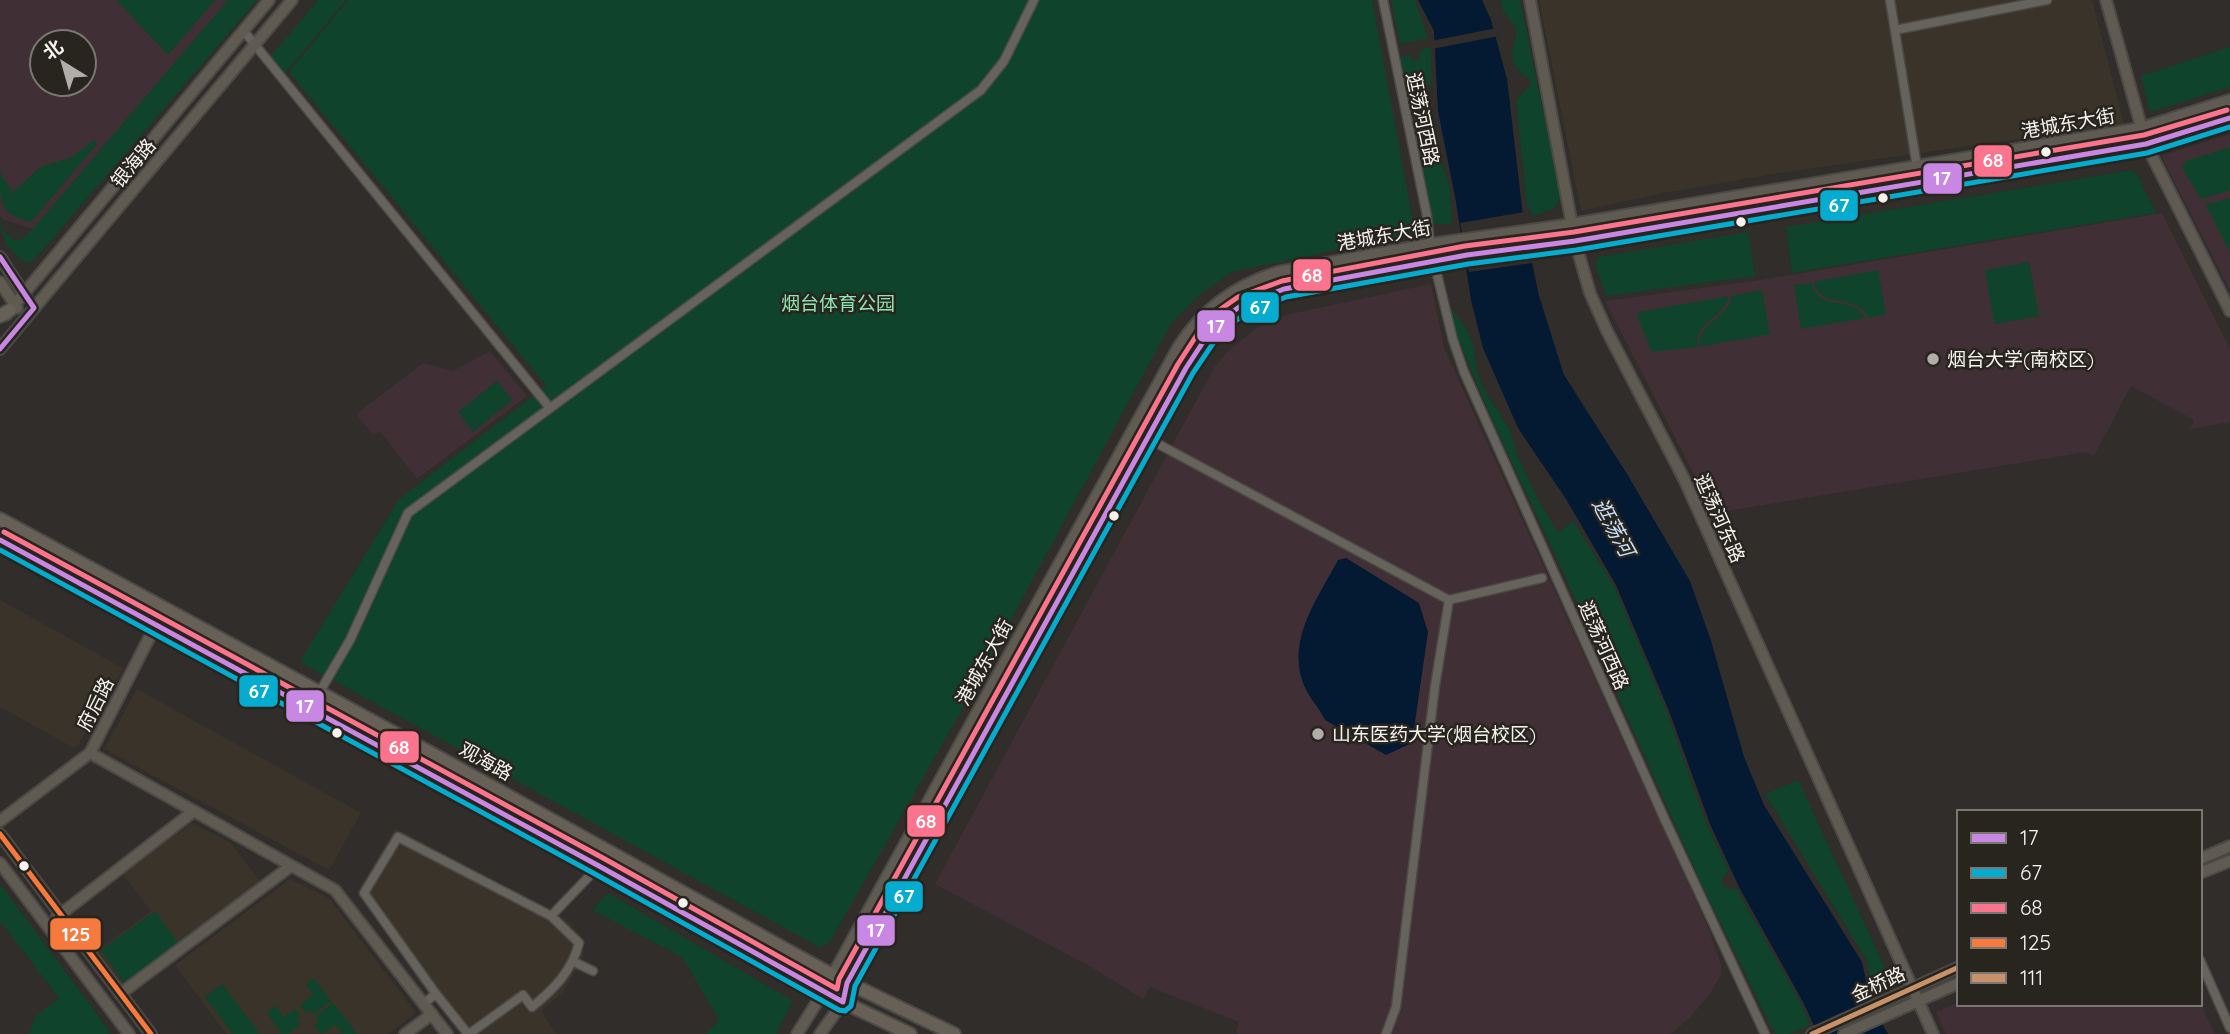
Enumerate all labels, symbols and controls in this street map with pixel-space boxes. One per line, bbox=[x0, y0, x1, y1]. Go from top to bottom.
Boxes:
north arrow bbox=[28, 28, 98, 98]
text: 北 bbox=[38, 34, 68, 65]
street label: 逛荡河西路 bbox=[1401, 70, 1445, 168]
street label: 港城东大街 bbox=[2019, 103, 2117, 143]
street label: 银海路 bbox=[105, 133, 161, 193]
line badge: 68 bbox=[1973, 144, 2013, 178]
unlabelled marker bbox=[2039, 145, 2053, 159]
text: 68 bbox=[1983, 148, 2003, 172]
line badge: 17 bbox=[1922, 162, 1963, 195]
text: 17 bbox=[1933, 166, 1951, 190]
line badge: 67 bbox=[1819, 189, 1859, 222]
unlabelled marker bbox=[1876, 191, 1890, 205]
text: 67 bbox=[1829, 193, 1849, 217]
street label: 港城东大街 bbox=[1335, 215, 1433, 255]
unlabelled marker bbox=[1734, 215, 1748, 229]
line badge: 68 bbox=[1292, 258, 1332, 292]
text: 68 bbox=[1302, 263, 1322, 287]
park label: 烟台体育公园 bbox=[781, 291, 895, 315]
line badge: 67 bbox=[1240, 291, 1280, 324]
text: 67 bbox=[1250, 295, 1270, 319]
line badge: 17 bbox=[1196, 309, 1236, 343]
text: 17 bbox=[1207, 314, 1225, 338]
place label: 烟台大学(南校区) bbox=[1947, 347, 2094, 371]
marker: 烟台大学(南校区) bbox=[1925, 351, 1941, 367]
street label: 逛荡河东路 bbox=[1690, 470, 1750, 566]
water label: 逛荡河 bbox=[1587, 493, 1643, 564]
unlabelled marker bbox=[1107, 509, 1121, 523]
street label: 逛荡河西路 bbox=[1574, 597, 1634, 693]
street label: 港城东大街 bbox=[950, 615, 1018, 709]
street label: 府后路 bbox=[71, 673, 119, 735]
line badge: 67 bbox=[238, 674, 279, 708]
text: 67 bbox=[249, 679, 269, 703]
line badge: 17 bbox=[285, 689, 325, 723]
text: 17 bbox=[296, 694, 314, 718]
place label: 山东医药大学(烟台校区) bbox=[1332, 722, 1536, 746]
unlabelled marker bbox=[330, 726, 344, 740]
marker: 山东医药大学(烟台校区) bbox=[1310, 726, 1326, 742]
line badge: 68 bbox=[379, 730, 420, 764]
text: 68 bbox=[389, 735, 409, 759]
street label: 观海路 bbox=[455, 737, 517, 785]
line badge: 68 bbox=[906, 804, 946, 838]
text: 68 bbox=[916, 809, 936, 833]
legend bbox=[1957, 810, 2202, 1006]
text: 17 bbox=[2020, 824, 2039, 850]
unlabelled marker bbox=[17, 859, 31, 873]
text: 67 bbox=[2020, 859, 2042, 885]
line badge: 67 bbox=[884, 880, 924, 913]
text: 67 bbox=[894, 884, 914, 908]
text: 68 bbox=[2020, 894, 2043, 920]
unlabelled marker bbox=[676, 896, 690, 910]
line badge: 17 bbox=[856, 914, 896, 947]
line badge: 125 bbox=[49, 917, 102, 951]
text: 17 bbox=[867, 918, 885, 942]
text: 125 bbox=[61, 922, 91, 946]
text: 125 bbox=[2020, 929, 2051, 955]
street label: 金桥路 bbox=[1847, 961, 1909, 1007]
text: 111 bbox=[2020, 964, 2043, 990]

